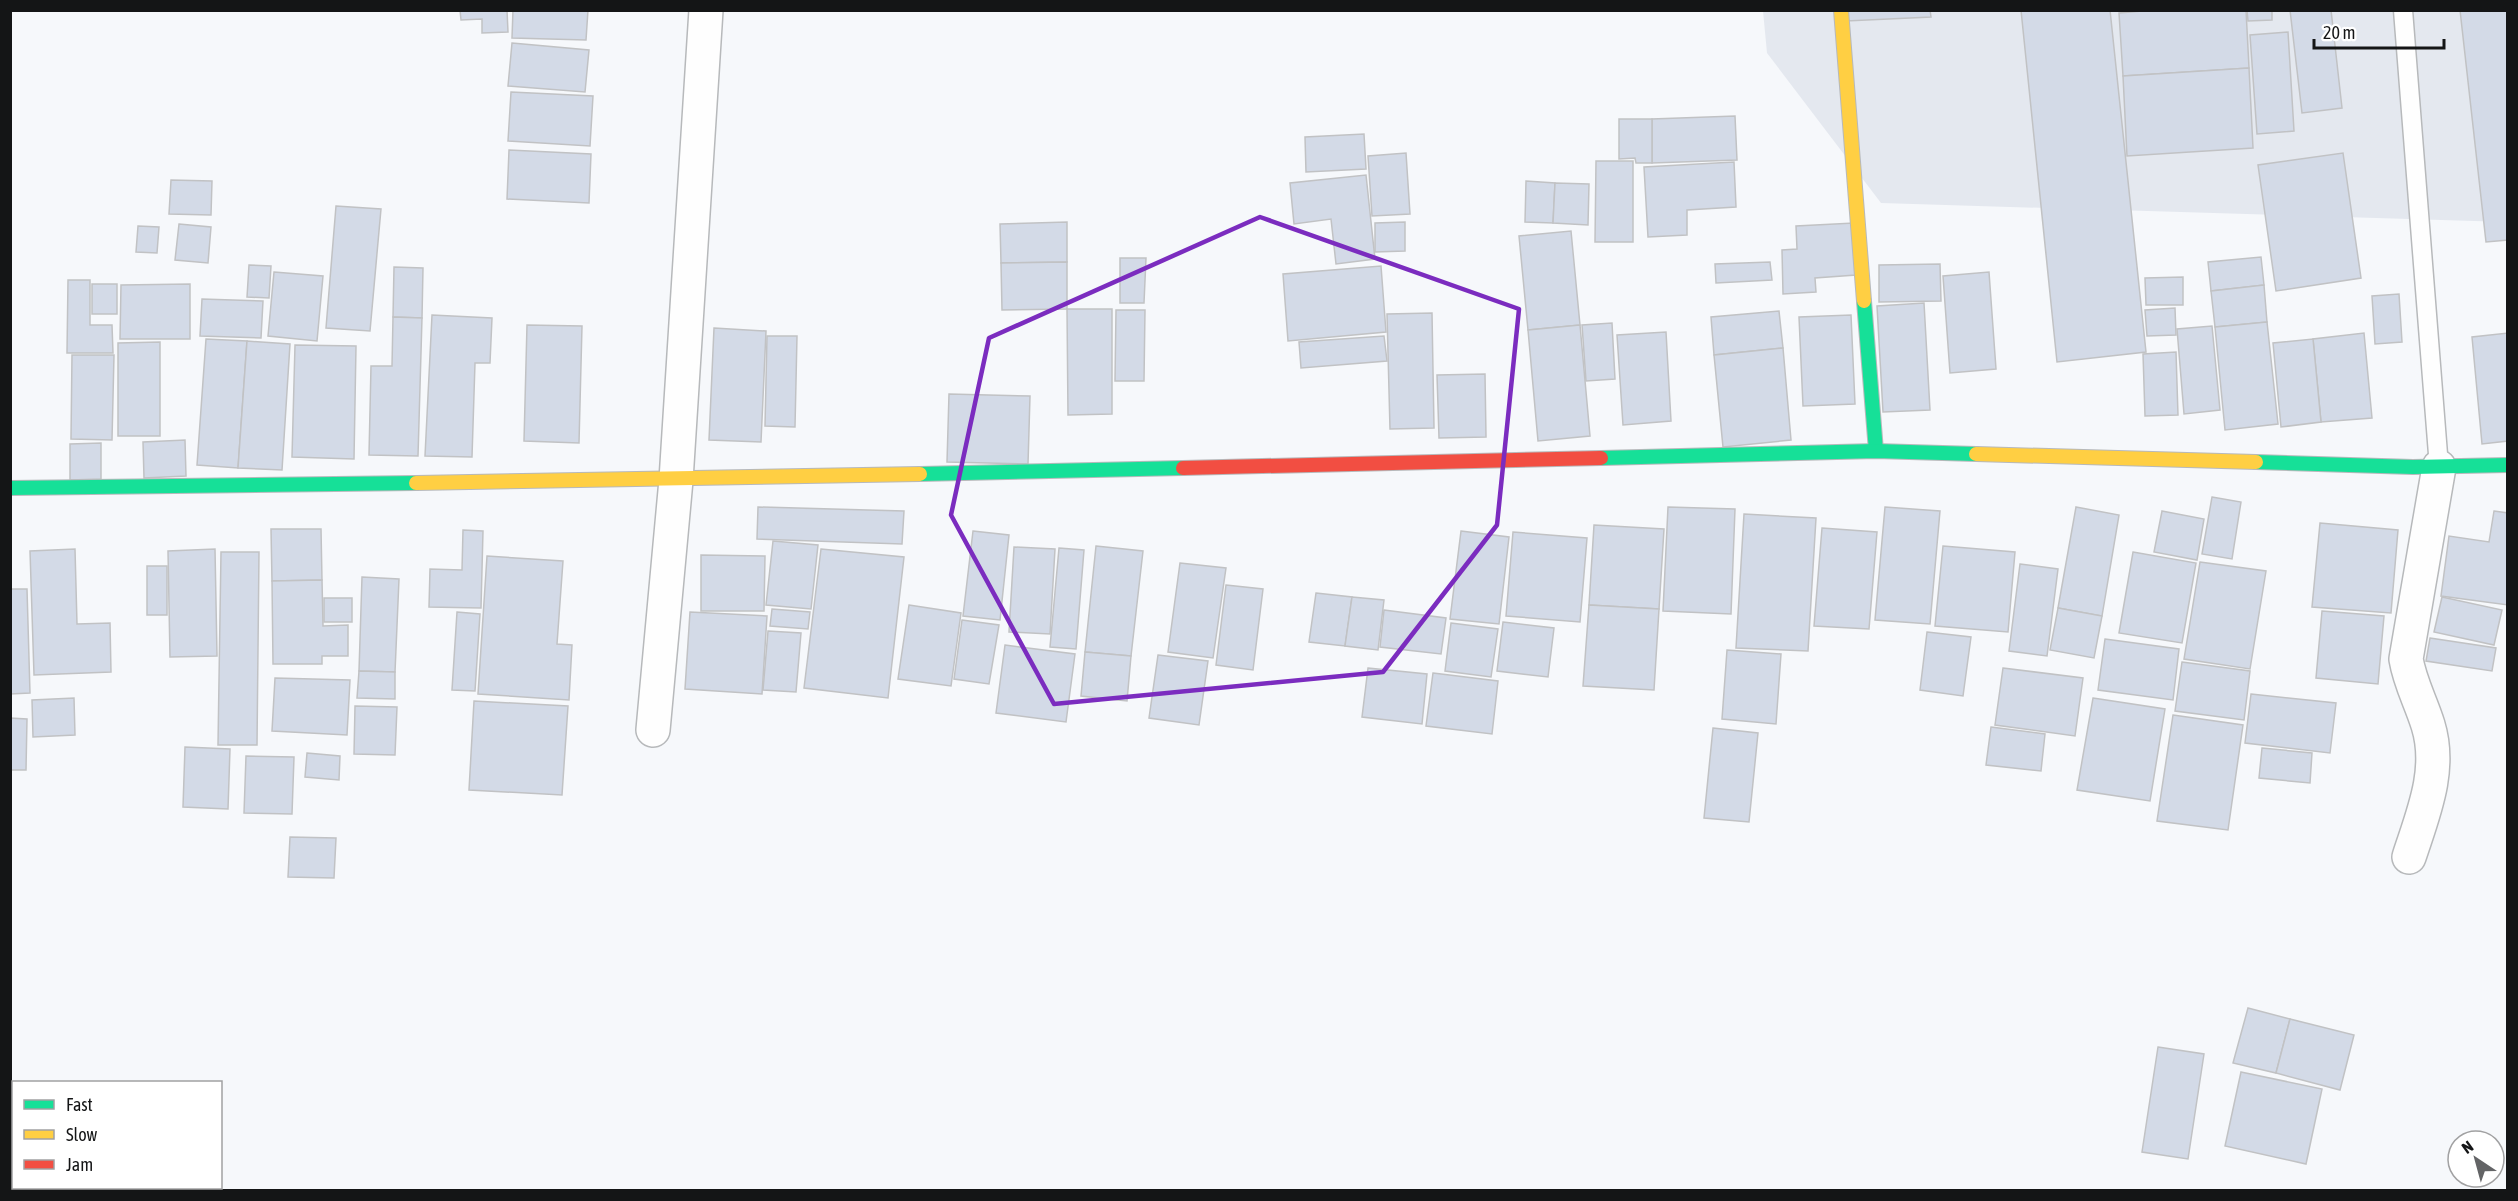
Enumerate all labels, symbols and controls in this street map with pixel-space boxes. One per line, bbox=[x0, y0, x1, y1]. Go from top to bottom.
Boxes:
scale bar bbox=[2314, 12, 2444, 50]
text: 20 m bbox=[2323, 22, 2355, 43]
legend bbox=[12, 1081, 222, 1189]
text: Fast bbox=[66, 1094, 93, 1115]
text: Slow bbox=[66, 1124, 97, 1145]
north arrow bbox=[2446, 1129, 2506, 1189]
text: N bbox=[2458, 1137, 2476, 1157]
text: Jam bbox=[66, 1154, 93, 1175]

